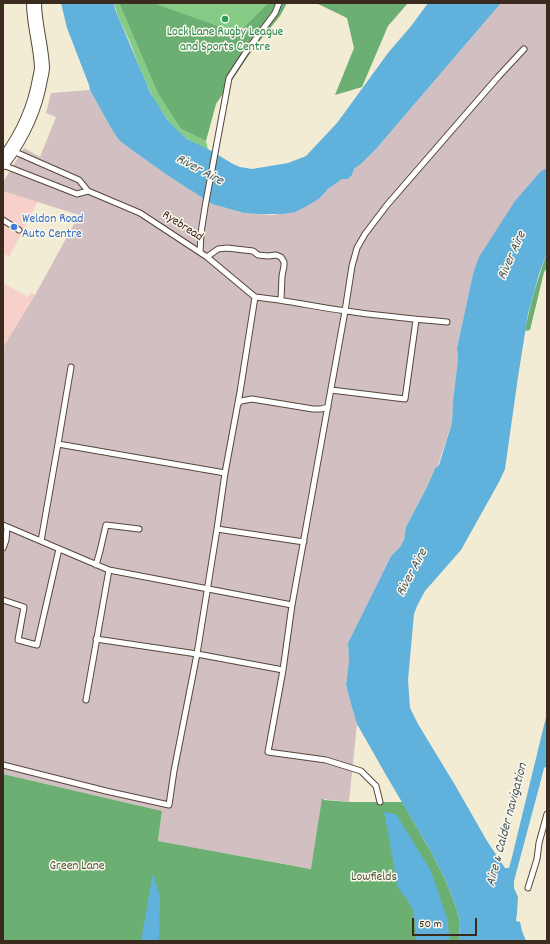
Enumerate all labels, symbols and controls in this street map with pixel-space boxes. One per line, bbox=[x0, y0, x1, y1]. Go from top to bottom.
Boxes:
marker: Lock Lane Rugby League and Sports Centre bbox=[220, 14, 230, 24]
place label: Lock Lane Rugby League and Sports Centre bbox=[167, 25, 283, 56]
water label: River Aire bbox=[172, 152, 226, 190]
street label: Ryebread bbox=[159, 208, 205, 246]
place label: Weldon Road Auto Centre bbox=[22, 212, 83, 243]
marker: Weldon Road Auto Centre bbox=[9, 222, 19, 232]
water label: River Aire bbox=[495, 229, 531, 283]
water label: River Aire bbox=[394, 546, 432, 600]
water label: Aire & Calder navigation bbox=[483, 762, 533, 888]
park label: Green Lane bbox=[50, 859, 104, 875]
park label: Lowfields bbox=[351, 870, 397, 886]
scale bar bbox=[414, 910, 479, 936]
text: 50 m bbox=[419, 916, 442, 933]

